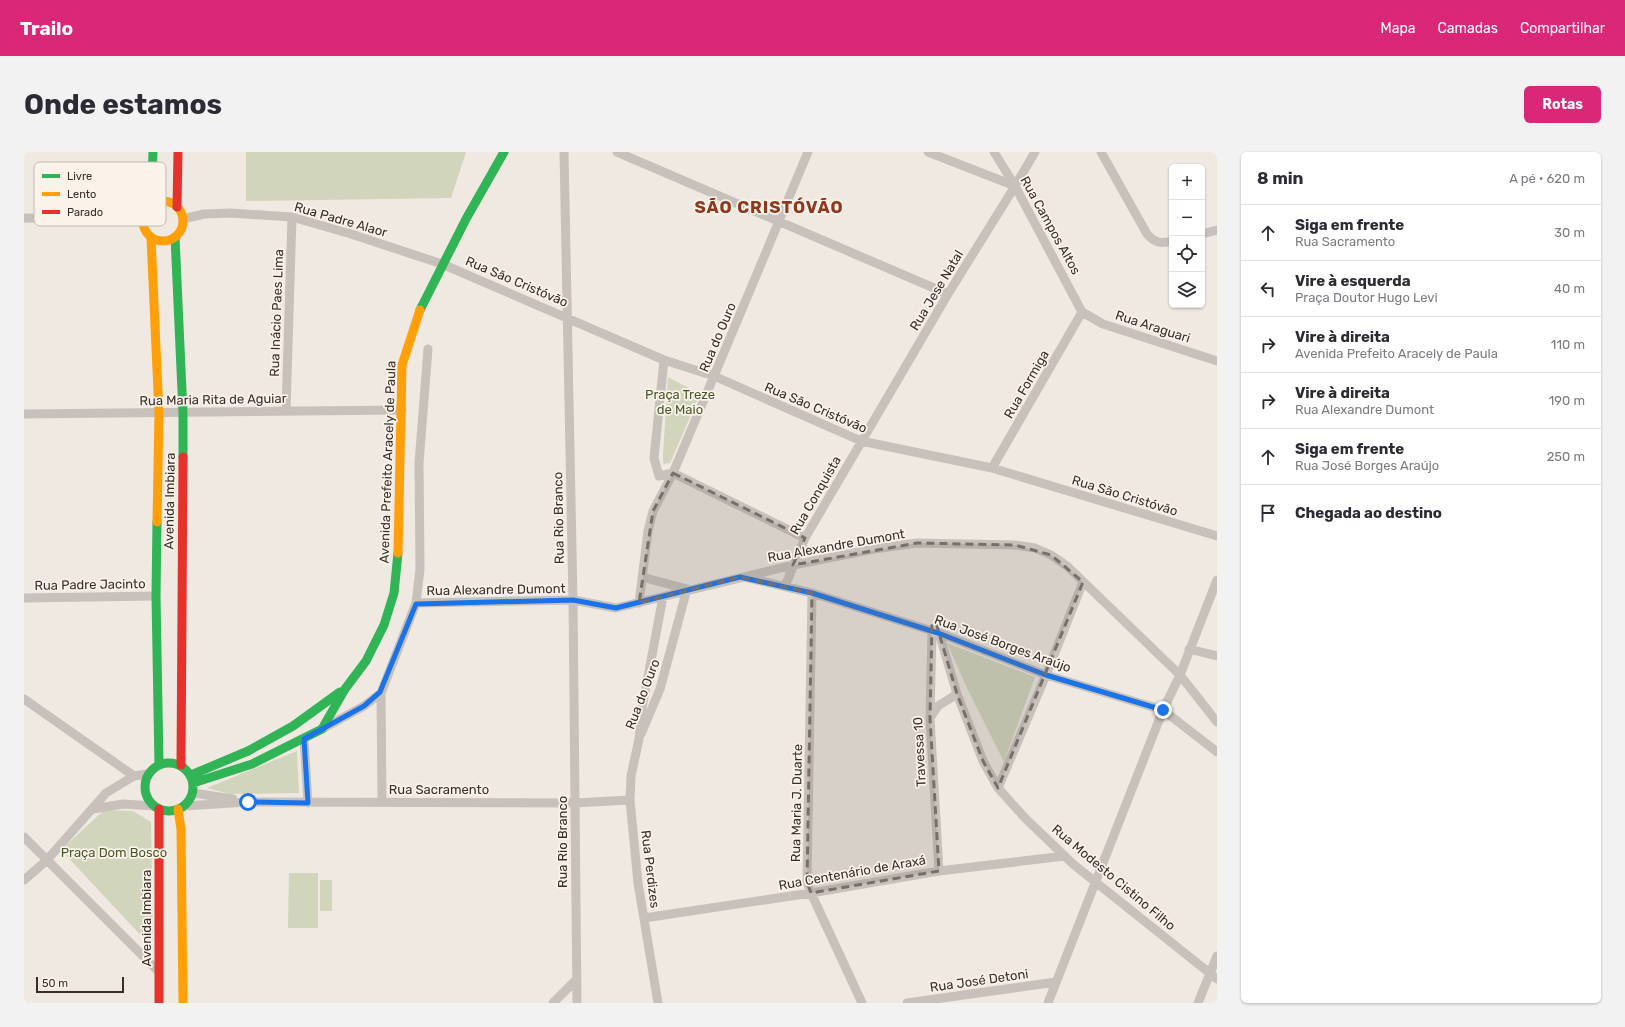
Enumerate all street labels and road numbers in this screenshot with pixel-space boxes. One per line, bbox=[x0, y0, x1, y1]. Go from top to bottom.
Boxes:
street label: Rua Campos Altos bbox=[1017, 174, 1084, 277]
street label: Rua Padre Alaor bbox=[293, 199, 389, 240]
street label: Rua Jese Natal bbox=[907, 247, 966, 333]
street label: Rua Inácio Paes Lima bbox=[267, 249, 286, 377]
street label: Rua São Cristóvão bbox=[463, 253, 570, 310]
street label: Rua do Ouro bbox=[696, 300, 739, 374]
street label: Rua Araguari bbox=[1113, 307, 1192, 347]
street label: Rua Formiga bbox=[1001, 348, 1053, 421]
street label: Avenida Prefeito Aracely de Paula bbox=[376, 360, 399, 564]
street label: Rua São Cristóvão bbox=[762, 379, 869, 436]
street label: Rua Maria Rita de Aguiar bbox=[139, 391, 287, 409]
street label: Avenida Imbiara bbox=[161, 452, 178, 550]
street label: Rua Conquista bbox=[787, 453, 844, 537]
street label: Rua Rio Branco bbox=[550, 472, 567, 564]
street label: Rua São Cristóvão bbox=[1070, 472, 1180, 519]
street label: Rua Alexandre Dumont bbox=[766, 526, 906, 565]
street label: Rua Padre Jacinto bbox=[34, 576, 146, 593]
street label: Rua Alexandre Dumont bbox=[426, 581, 566, 598]
street label: Rua José Borges Araújo bbox=[932, 612, 1073, 676]
street label: Rua do Ouro bbox=[622, 657, 663, 731]
street label: Travessa 10 bbox=[910, 717, 929, 787]
street label: Rua Maria J. Duarte bbox=[788, 744, 805, 862]
street label: Rua Sacramento bbox=[389, 782, 489, 797]
street label: Rua Rio Branco bbox=[555, 796, 570, 888]
street label: Rua Modesto Cistino Filho bbox=[1049, 821, 1178, 933]
street label: Rua Perdizes bbox=[638, 829, 663, 909]
street label: Rua Centenário de Araxá bbox=[777, 852, 927, 893]
street label: Avenida Imbiara bbox=[139, 870, 154, 966]
street label: Rua José Detoni bbox=[929, 966, 1029, 995]

